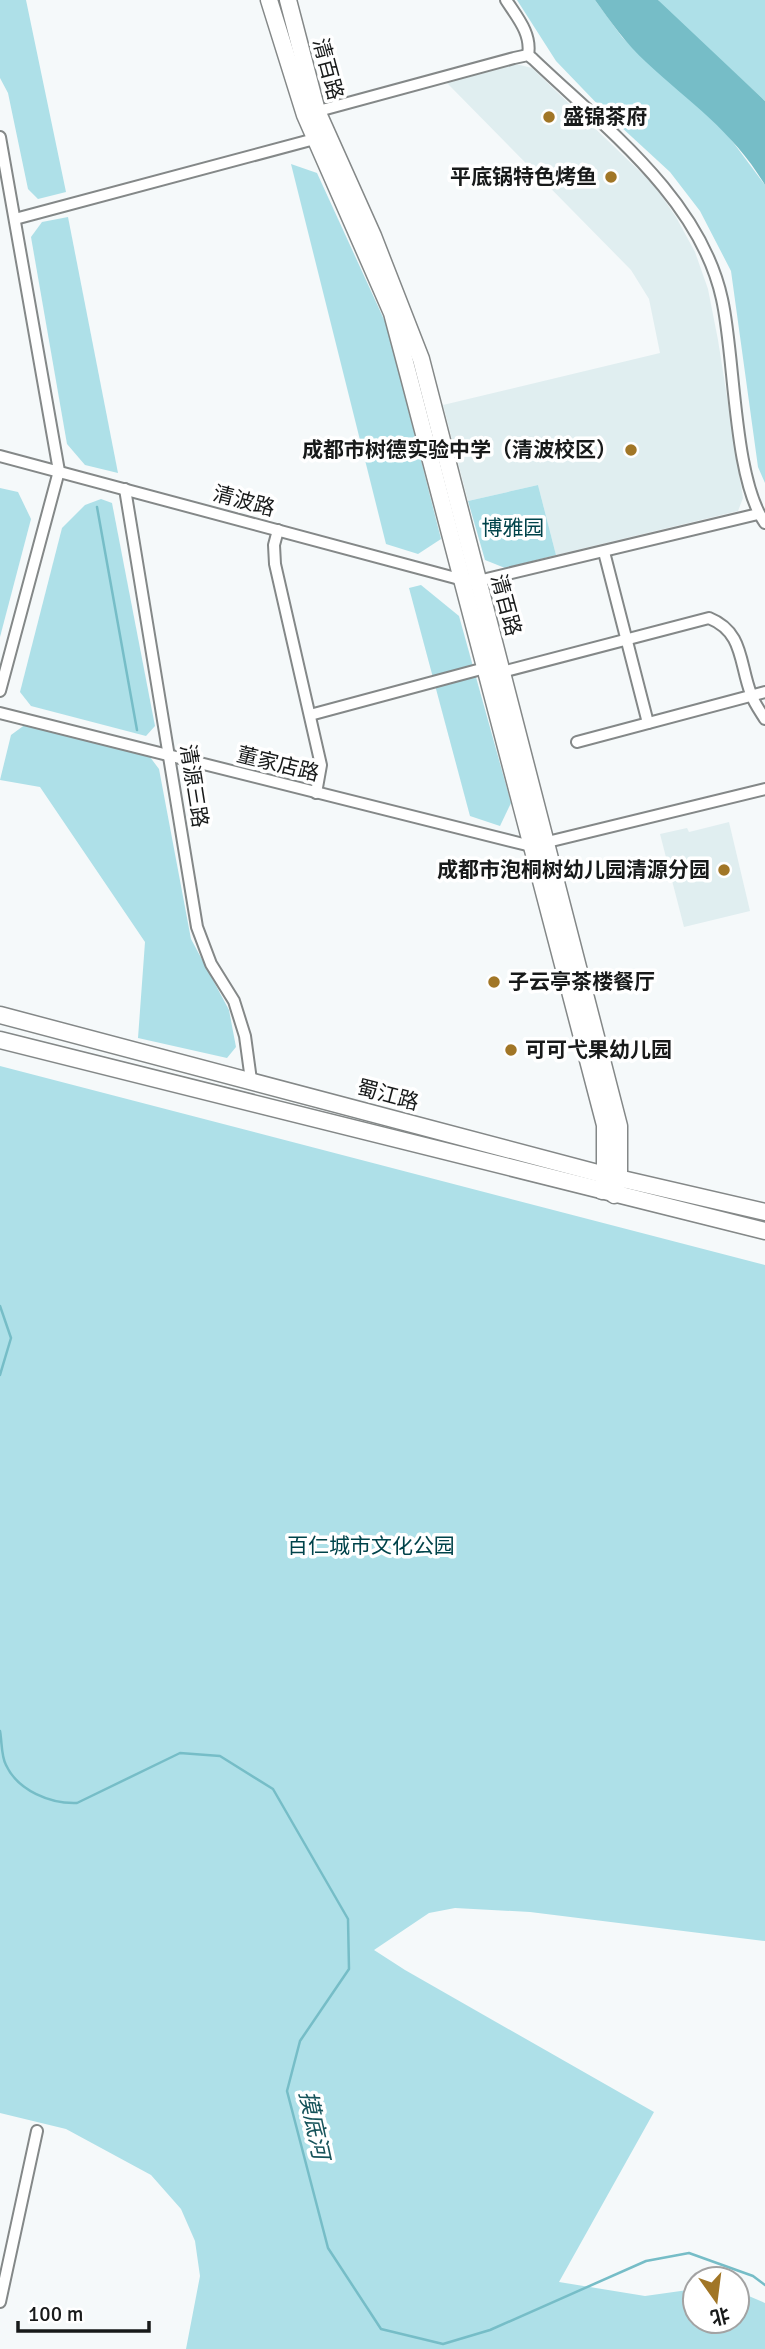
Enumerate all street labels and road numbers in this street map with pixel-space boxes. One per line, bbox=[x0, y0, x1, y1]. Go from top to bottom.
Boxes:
street label: 清百路 bbox=[307, 35, 349, 103]
street label: 清波路 bbox=[210, 480, 278, 522]
street label: 清百路 bbox=[485, 571, 527, 639]
street label: 董家店路 bbox=[234, 741, 322, 787]
street label: 清源三路 bbox=[175, 742, 213, 830]
street label: 蜀江路 bbox=[354, 1074, 422, 1116]

